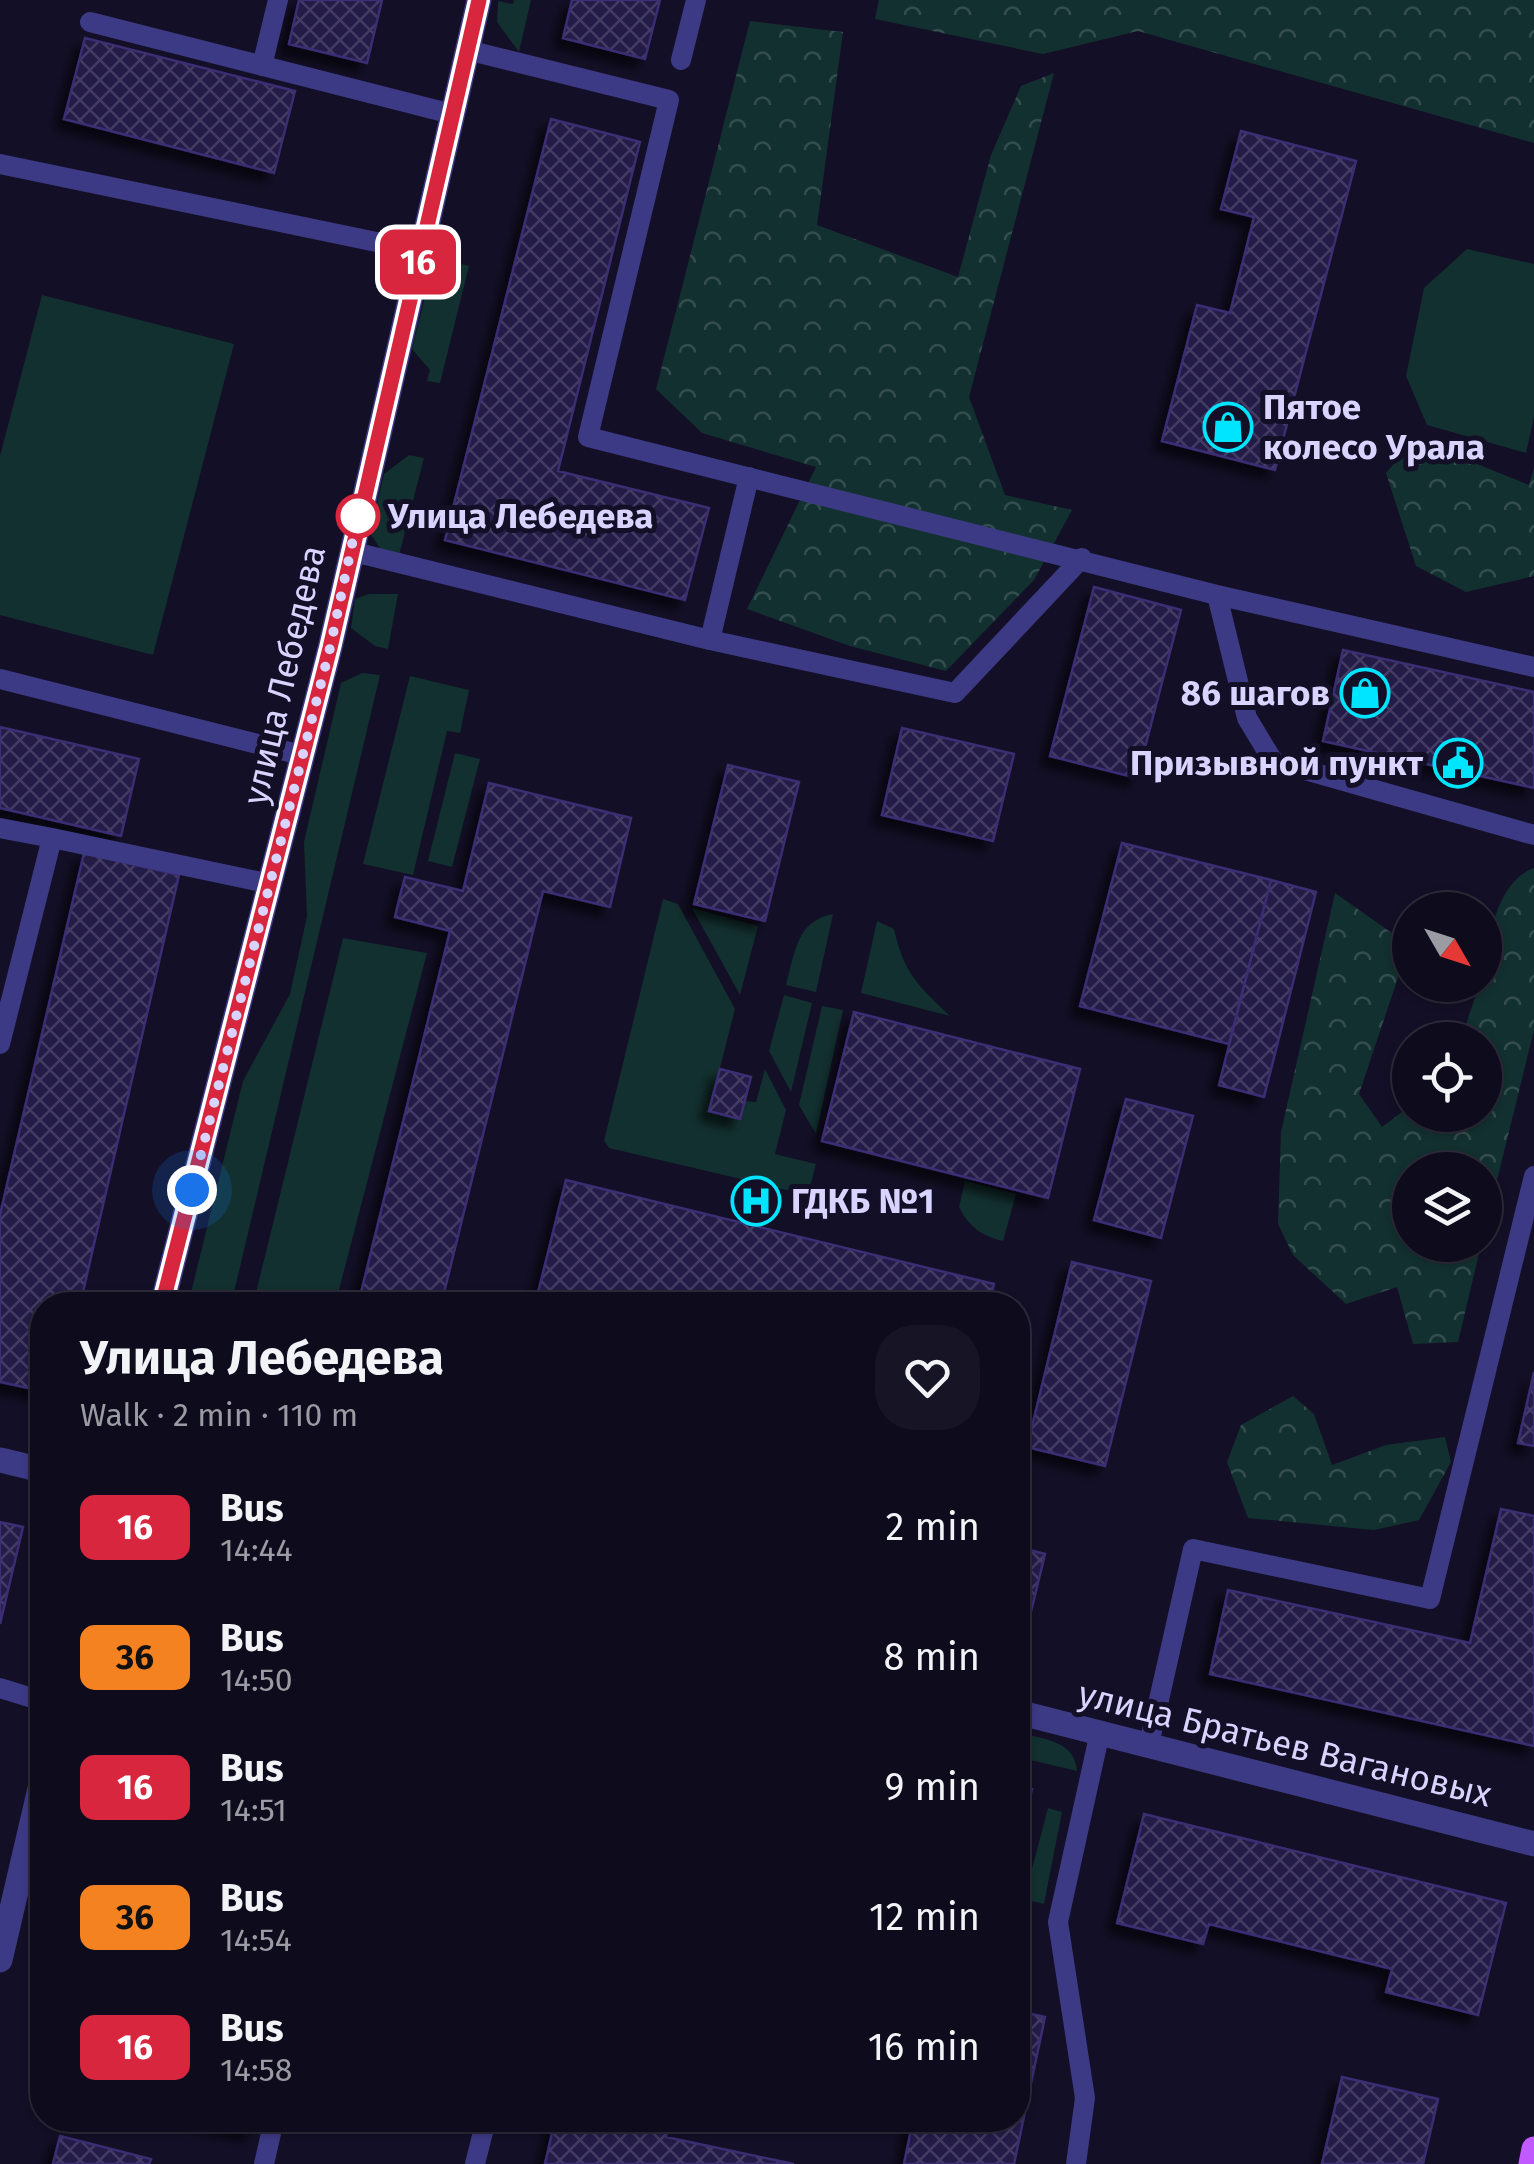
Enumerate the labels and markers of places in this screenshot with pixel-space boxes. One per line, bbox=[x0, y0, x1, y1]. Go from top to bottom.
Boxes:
place label: Пятое колесо Урала bbox=[1263, 386, 1485, 468]
shop icon: Пятое колесо Урала bbox=[1202, 401, 1254, 453]
marker: Улица Лебедева bbox=[337, 495, 379, 537]
place label: Улица Лебедева bbox=[387, 495, 654, 537]
shop icon: 86 шагов bbox=[1339, 667, 1391, 719]
place label: 86 шагов bbox=[1181, 672, 1330, 714]
public building icon: Призывной пункт bbox=[1432, 737, 1484, 789]
place label: Призывной пункт bbox=[1130, 742, 1423, 784]
hospital icon: ГДКБ №1 bbox=[730, 1175, 782, 1227]
place label: ГДКБ №1 bbox=[791, 1180, 934, 1222]

